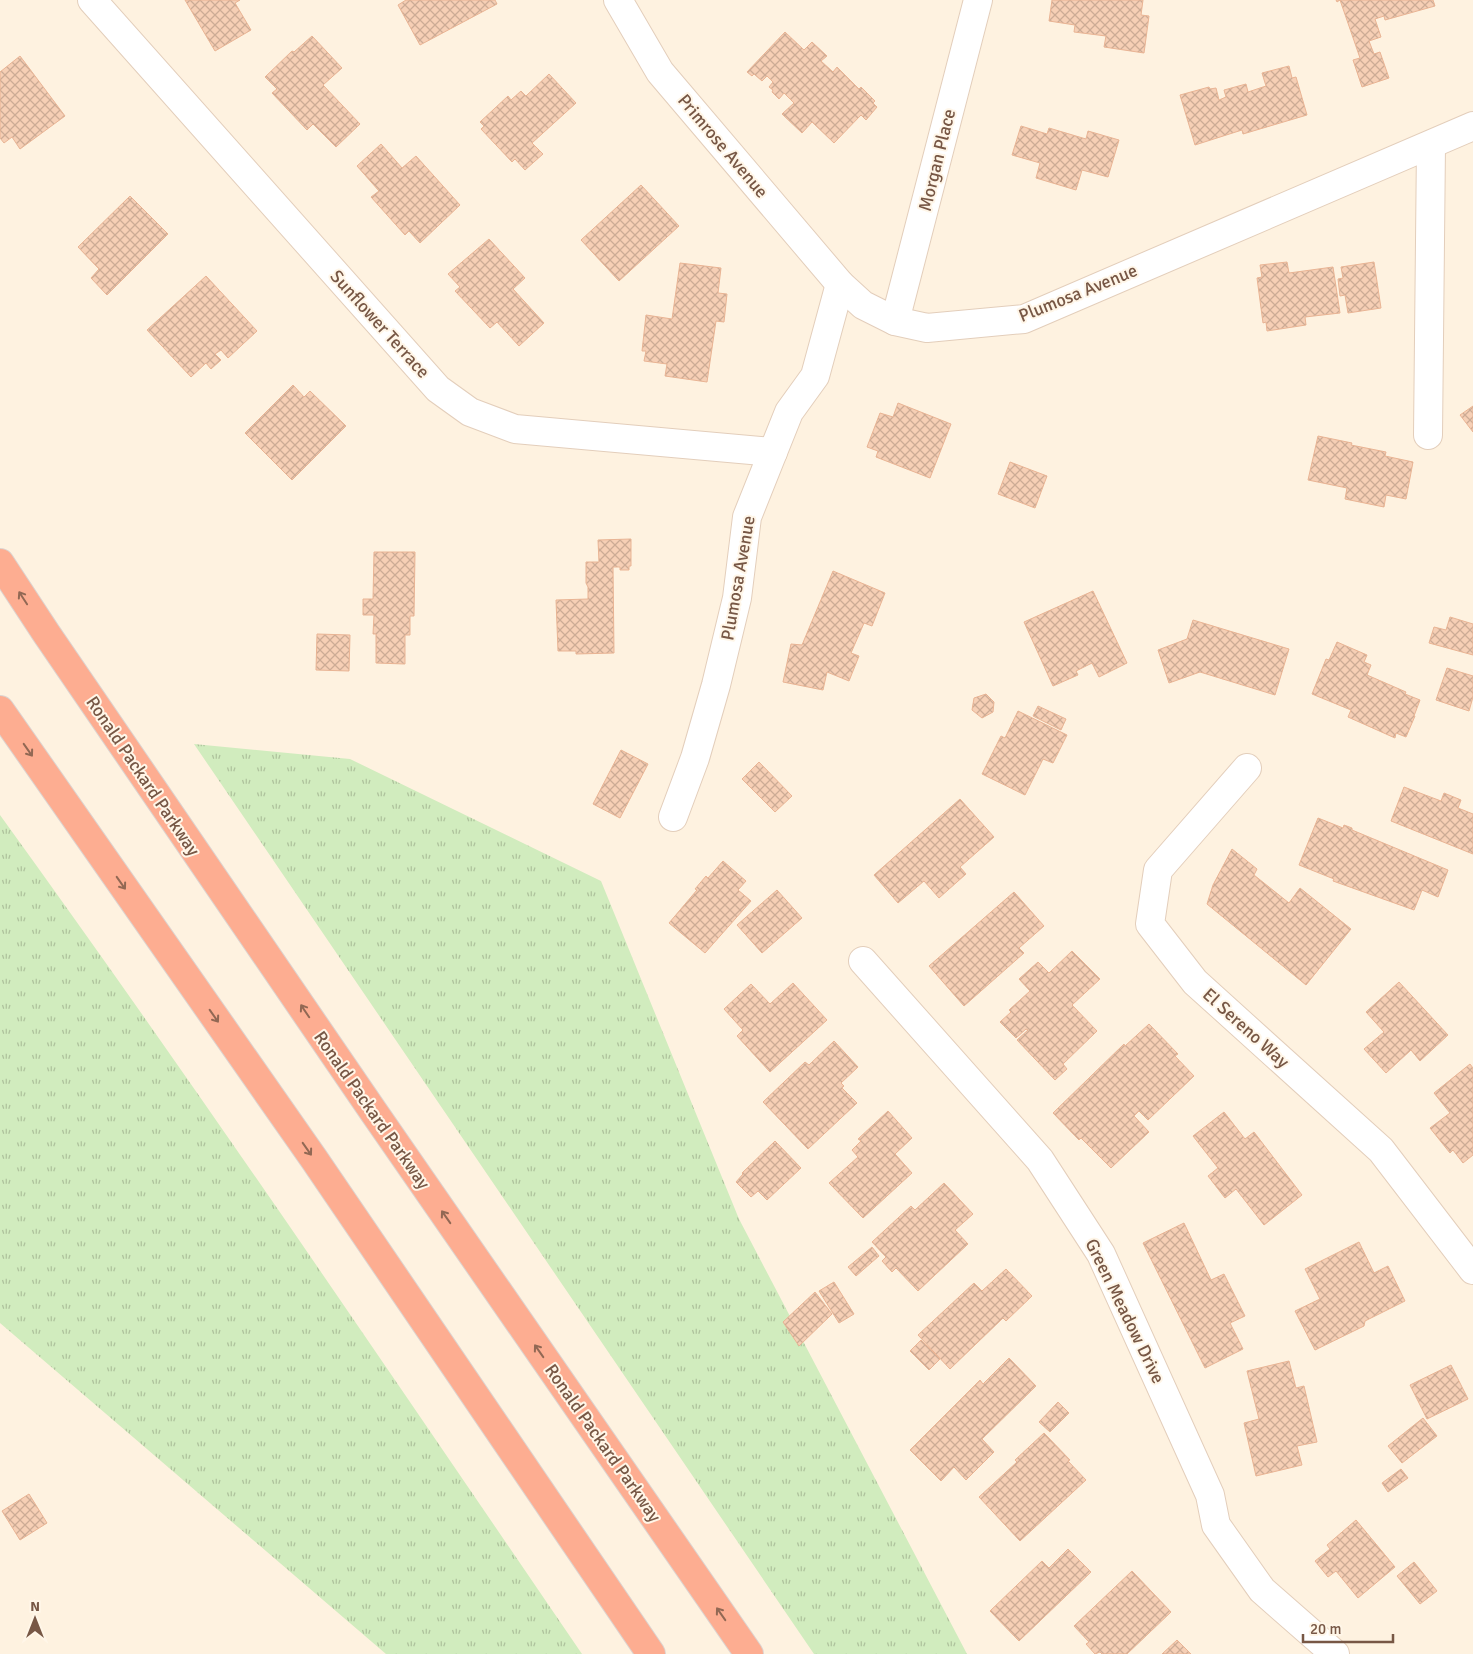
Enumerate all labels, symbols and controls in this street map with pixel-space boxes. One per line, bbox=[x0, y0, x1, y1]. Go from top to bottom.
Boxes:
street label: Primrose Avenue bbox=[673, 90, 773, 202]
street label: Morgan Place bbox=[914, 107, 960, 213]
street label: Plumosa Avenue bbox=[1015, 259, 1141, 327]
street label: Sunflower Terrace bbox=[326, 265, 434, 383]
street label: Plumosa Avenue bbox=[716, 514, 760, 642]
one-way arrow bbox=[18, 591, 28, 605]
street label: Ronald Packard Parkway bbox=[81, 692, 205, 860]
one-way arrow bbox=[23, 743, 33, 757]
one-way arrow bbox=[116, 876, 126, 890]
street label: El Sereno Way bbox=[1198, 983, 1294, 1073]
one-way arrow bbox=[299, 1005, 309, 1019]
one-way arrow bbox=[209, 1009, 219, 1023]
street label: Ronald Packard Parkway bbox=[309, 1027, 435, 1194]
one-way arrow bbox=[302, 1142, 312, 1156]
one-way arrow bbox=[441, 1211, 451, 1225]
street label: Green Meadow Drive bbox=[1080, 1235, 1170, 1387]
one-way arrow bbox=[534, 1344, 544, 1358]
street label: Ronald Packard Parkway bbox=[540, 1360, 666, 1527]
north arrow bbox=[10, 1594, 60, 1644]
text: N bbox=[30, 1598, 40, 1615]
one-way arrow bbox=[716, 1607, 726, 1621]
scale bar bbox=[1303, 1612, 1393, 1644]
text: 20 m bbox=[1310, 1620, 1341, 1638]

